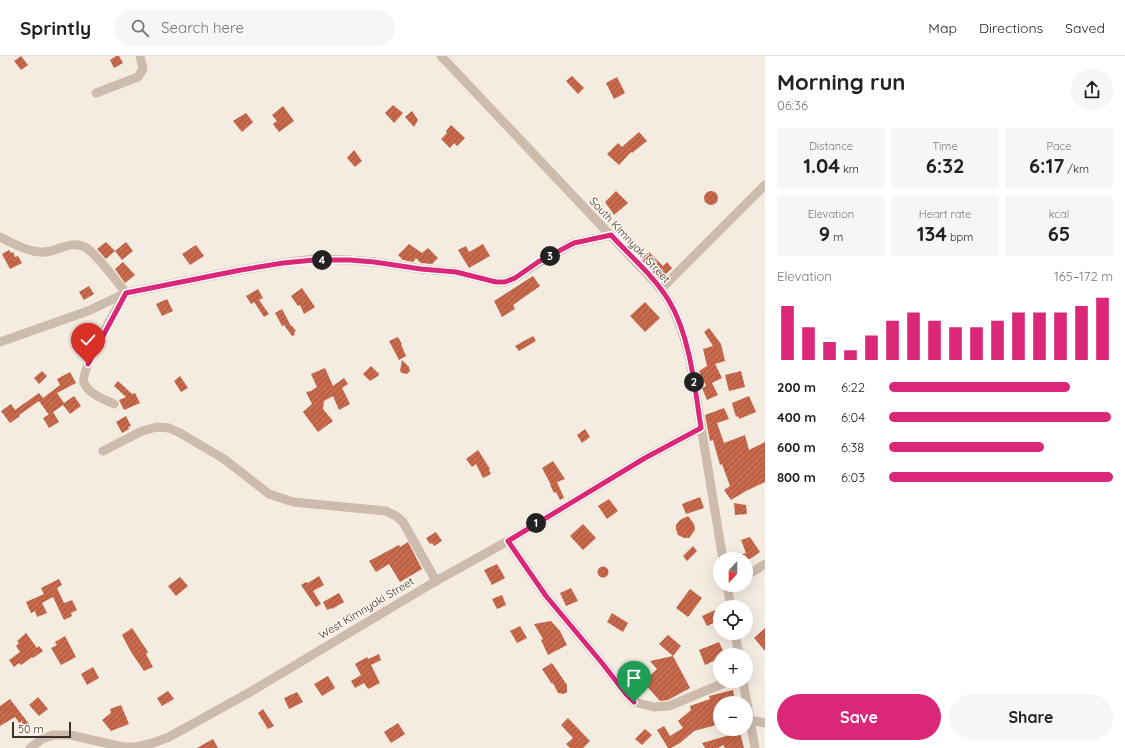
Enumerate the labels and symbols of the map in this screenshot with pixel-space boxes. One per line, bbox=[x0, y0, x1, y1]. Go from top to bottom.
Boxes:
street label: South Kimnyaki Street bbox=[587, 194, 674, 286]
pin: 3 bbox=[540, 246, 560, 266]
pin: 4 bbox=[312, 250, 332, 270]
pin bbox=[71, 323, 105, 364]
pin: 2 bbox=[684, 372, 704, 392]
pin: 1 bbox=[526, 513, 546, 533]
north arrow bbox=[713, 552, 753, 592]
street label: West Kimnyaki Street bbox=[316, 574, 417, 642]
pin bbox=[617, 661, 651, 702]
scale bar bbox=[12, 720, 71, 739]

